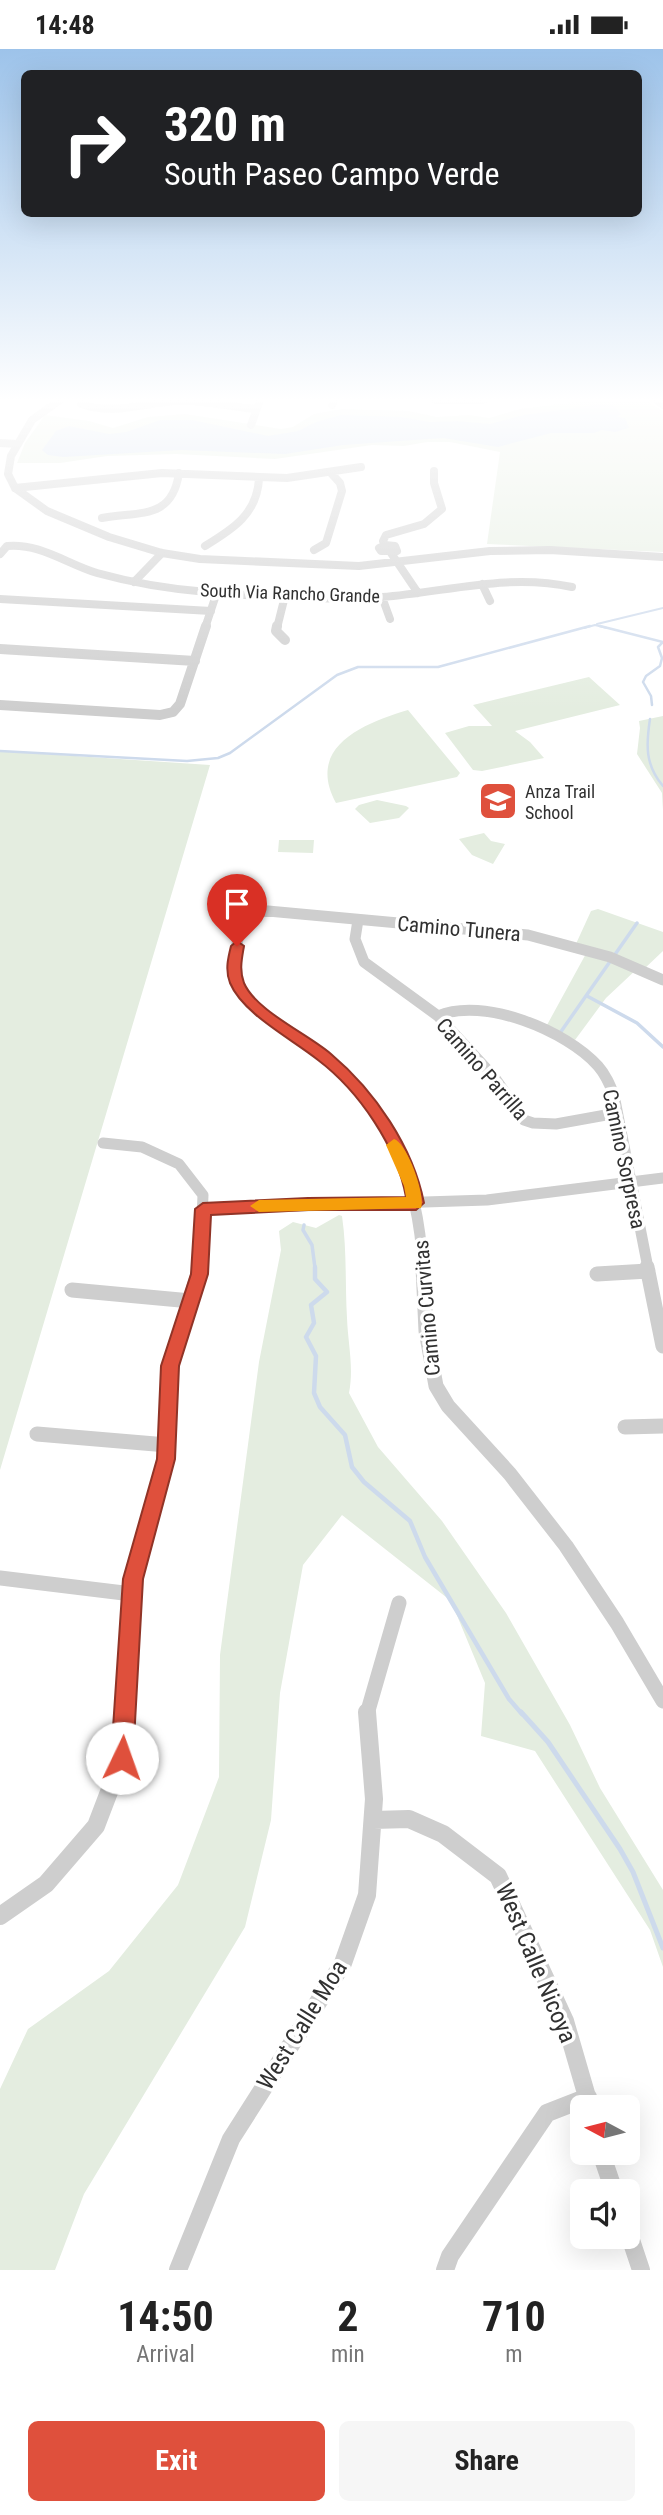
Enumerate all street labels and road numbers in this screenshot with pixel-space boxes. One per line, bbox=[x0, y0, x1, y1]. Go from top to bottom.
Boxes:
street label: South Via Rancho Grande bbox=[200, 579, 380, 607]
street label: Camino Tunera bbox=[396, 912, 522, 946]
street label: Camino Parrilla bbox=[431, 1013, 533, 1125]
street label: Camino Sorpresa bbox=[598, 1087, 650, 1231]
street label: Camino Curvitas bbox=[409, 1239, 445, 1377]
street label: West Calle Nicoya bbox=[490, 1879, 582, 2047]
street label: West Calle Moa bbox=[251, 1955, 353, 2095]

